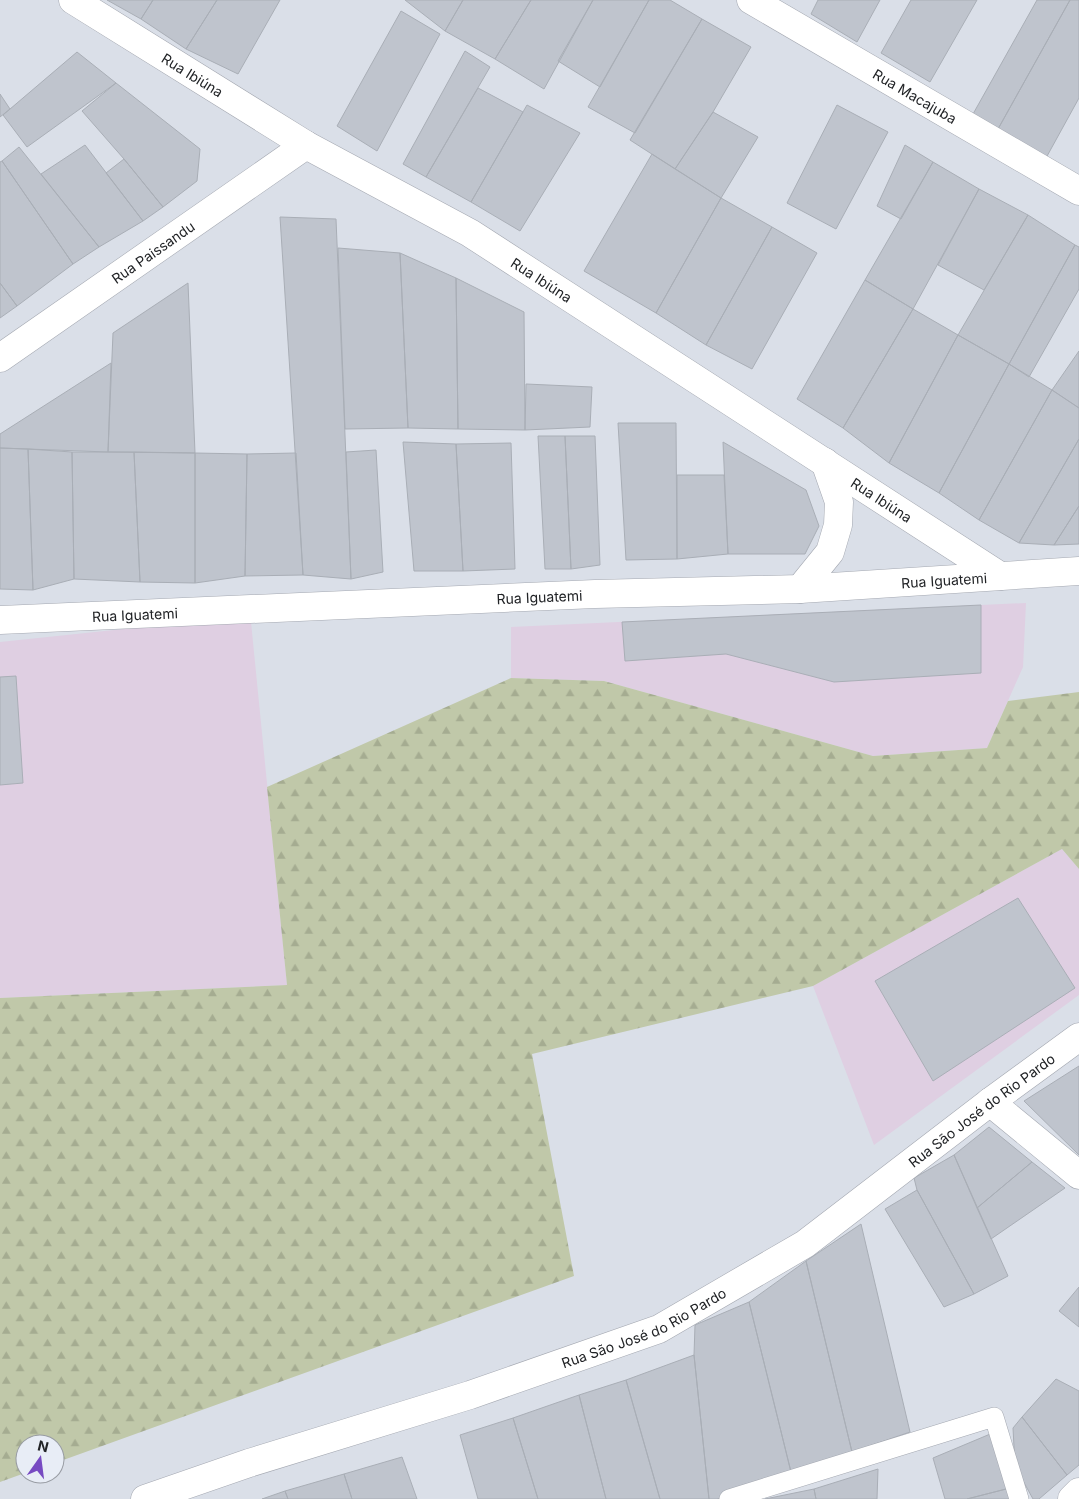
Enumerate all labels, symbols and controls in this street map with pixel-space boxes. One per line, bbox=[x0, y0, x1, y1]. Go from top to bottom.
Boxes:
street label: Rua Ibiúna bbox=[159, 49, 227, 100]
street label: Rua Macajuba bbox=[870, 65, 960, 127]
street label: Rua Paissandu bbox=[108, 217, 197, 286]
street label: Rua Ibiúna bbox=[508, 253, 575, 305]
street label: Rua Ibiúna bbox=[848, 474, 915, 525]
street label: Rua Iguatemi bbox=[901, 568, 987, 591]
street label: Rua Iguatemi bbox=[496, 586, 583, 607]
street label: Rua Iguatemi bbox=[92, 604, 178, 624]
street label: Rua São José do Rio Pardo bbox=[905, 1049, 1058, 1170]
street label: Rua São José do Rio Pardo bbox=[559, 1283, 729, 1371]
north arrow bbox=[15, 1434, 65, 1484]
text: N bbox=[36, 1436, 50, 1455]

